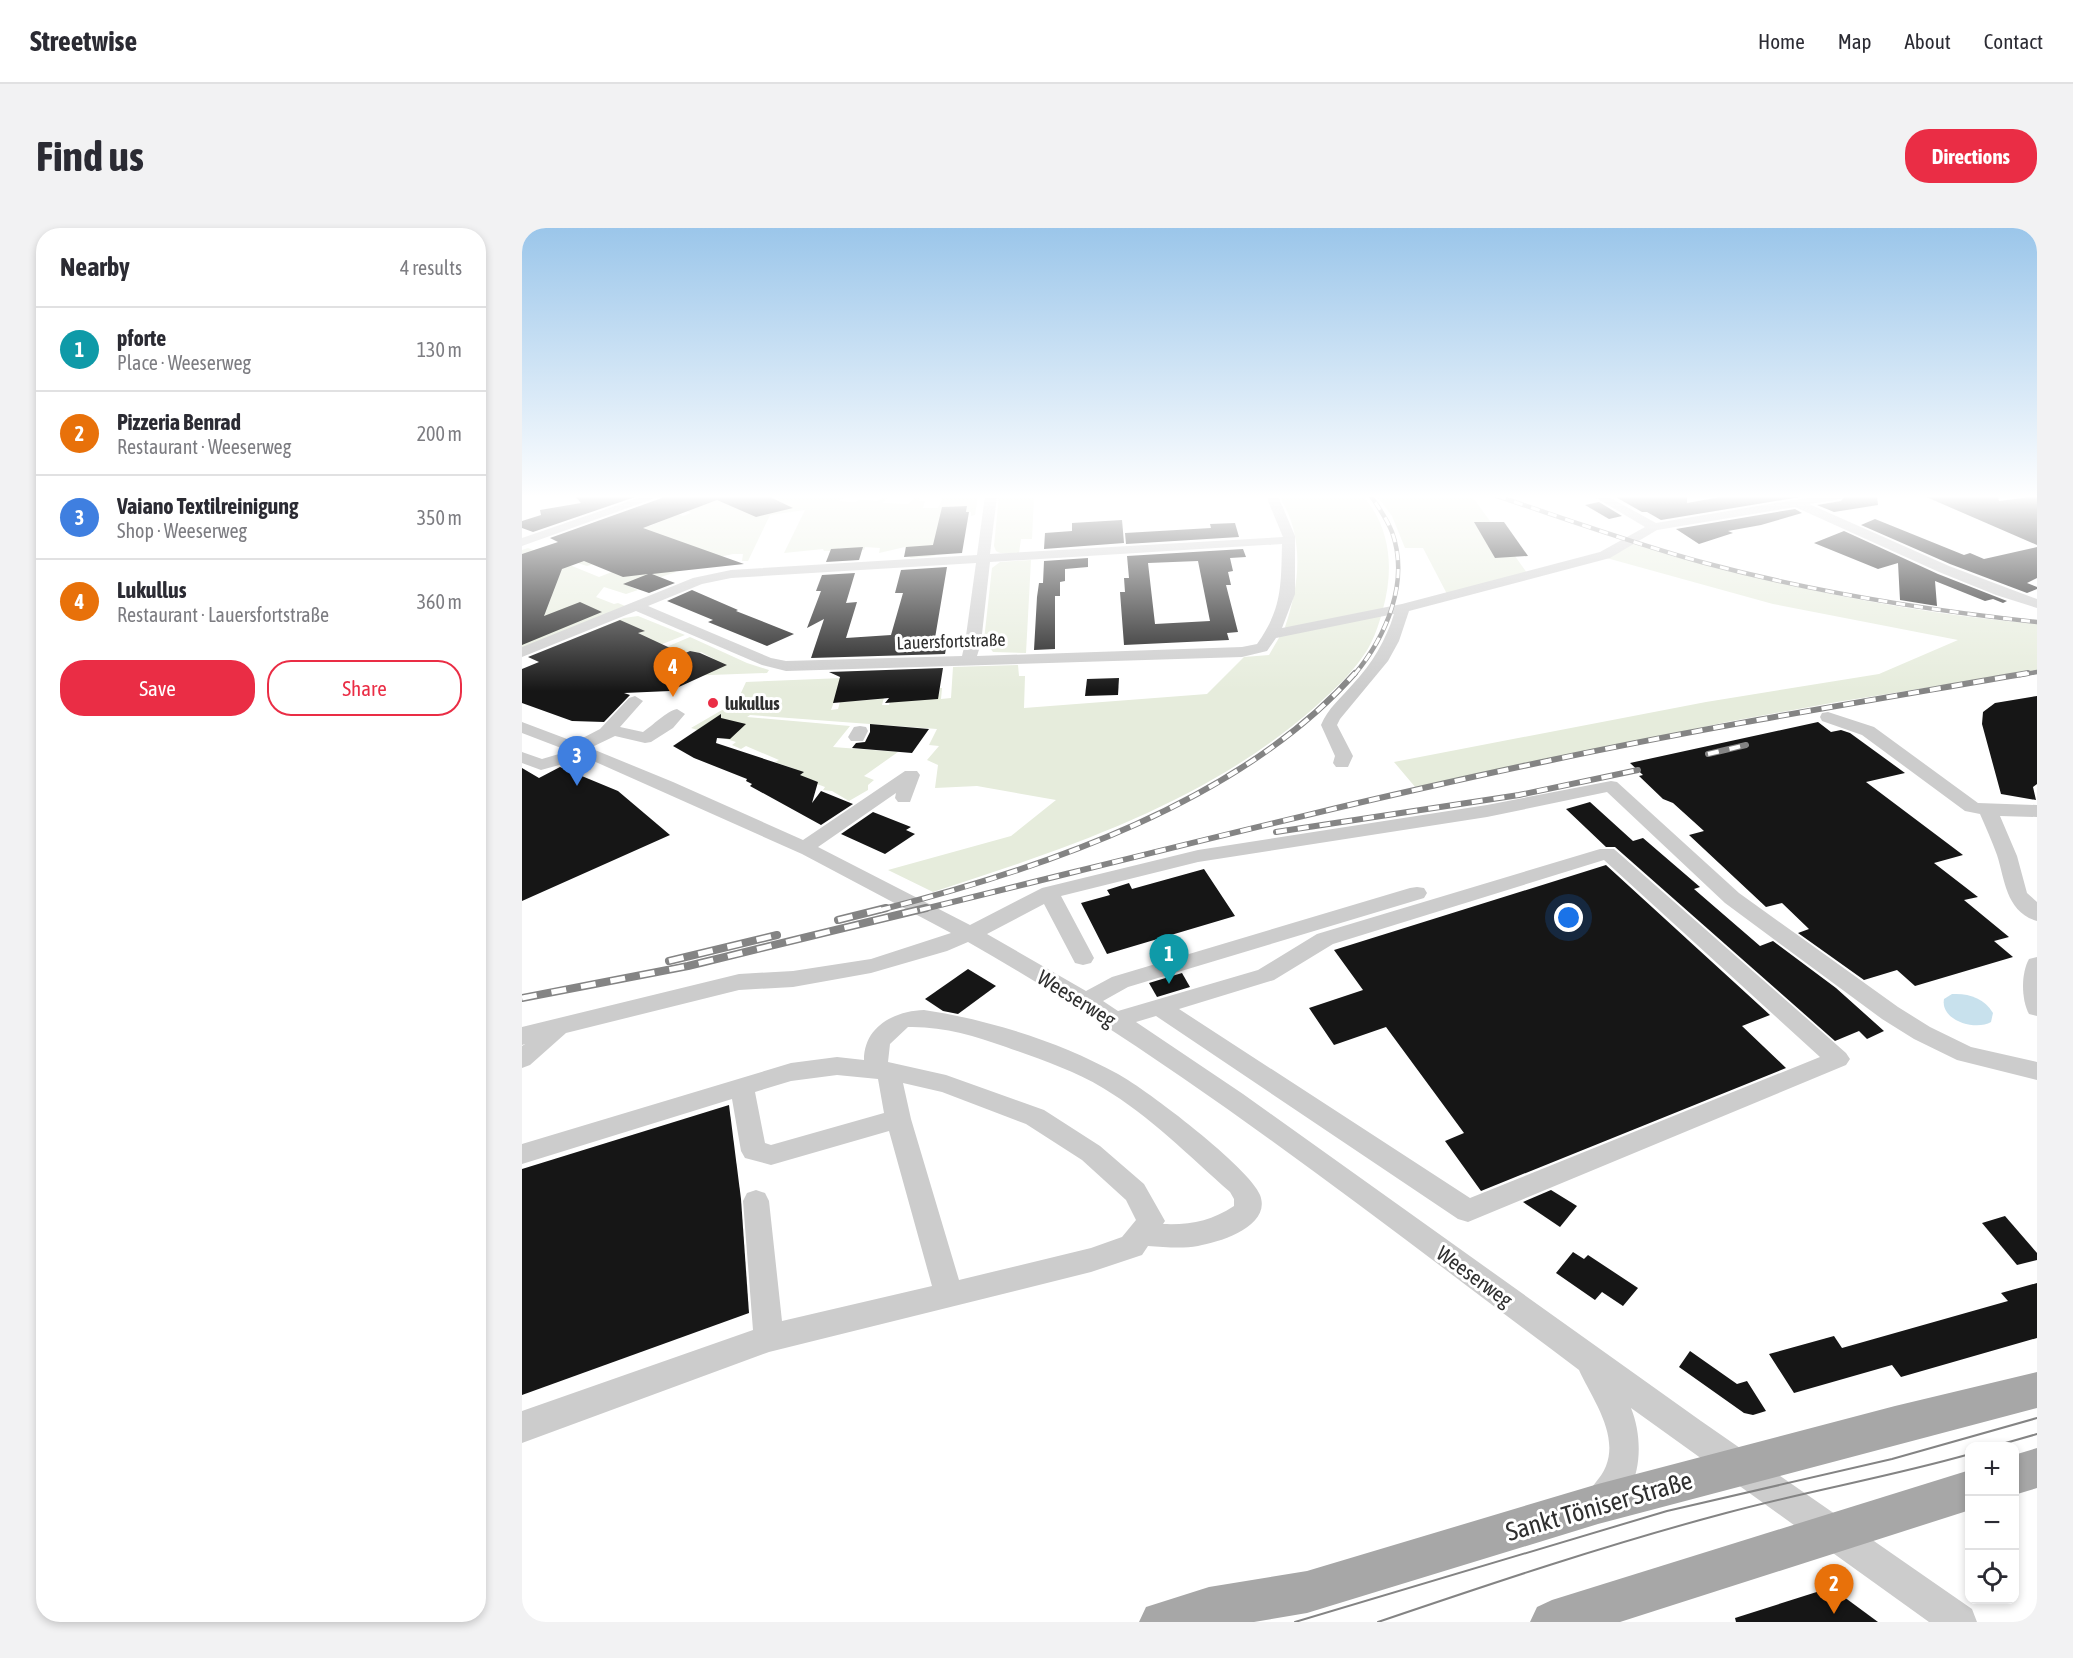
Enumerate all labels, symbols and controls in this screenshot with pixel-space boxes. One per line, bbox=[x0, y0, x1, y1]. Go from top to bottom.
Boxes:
text: Streetwise bbox=[30, 25, 137, 57]
text: Home bbox=[1758, 29, 1805, 53]
text: Map bbox=[1838, 29, 1872, 53]
text: About bbox=[1905, 29, 1951, 53]
text: Contact bbox=[1984, 29, 2043, 53]
button: Directions bbox=[1905, 129, 2037, 183]
text: Find us bbox=[36, 132, 144, 180]
text: Nearby bbox=[60, 252, 130, 282]
text: 4 results bbox=[400, 256, 462, 279]
text: pforte bbox=[117, 325, 166, 351]
text: 1 bbox=[75, 338, 84, 361]
text: 130 m bbox=[417, 338, 462, 361]
text: Place · Weeserweg bbox=[117, 351, 251, 374]
text: Pizzeria Benrad bbox=[117, 409, 241, 435]
text: 2 bbox=[75, 422, 84, 445]
text: 200 m bbox=[417, 422, 462, 445]
text: Restaurant · Weeserweg bbox=[117, 435, 291, 458]
text: Vaiano Textilreinigung bbox=[117, 493, 298, 519]
text: 3 bbox=[75, 506, 84, 529]
text: 350 m bbox=[417, 506, 462, 529]
text: Shop · Weeserweg bbox=[117, 519, 247, 542]
text: Lukullus bbox=[117, 577, 187, 603]
text: 4 bbox=[75, 590, 84, 613]
text: 360 m bbox=[417, 590, 462, 613]
text: Restaurant · Lauersfortstraße bbox=[117, 603, 329, 626]
street label: Lauersfortstraße bbox=[896, 629, 1006, 653]
pin: 4 bbox=[654, 648, 692, 697]
button: Save bbox=[60, 660, 255, 716]
button: Share bbox=[267, 660, 462, 716]
place label: lukullus bbox=[725, 693, 780, 714]
marker: lukullus bbox=[706, 696, 720, 710]
pin: 3 bbox=[558, 736, 596, 786]
your location bbox=[1554, 903, 1583, 932]
pin: 1 bbox=[1150, 934, 1188, 984]
street label: Weeserweg bbox=[1033, 965, 1121, 1031]
street label: Weeserweg bbox=[1433, 1241, 1517, 1311]
map controls bbox=[1965, 1442, 2019, 1604]
button: + bbox=[1965, 1442, 2019, 1496]
street label: Sankt Töniser Straße bbox=[1502, 1465, 1696, 1547]
button: − bbox=[1965, 1496, 2019, 1550]
button: locate bbox=[1965, 1550, 2019, 1604]
pin: 2 bbox=[1814, 1564, 1854, 1614]

